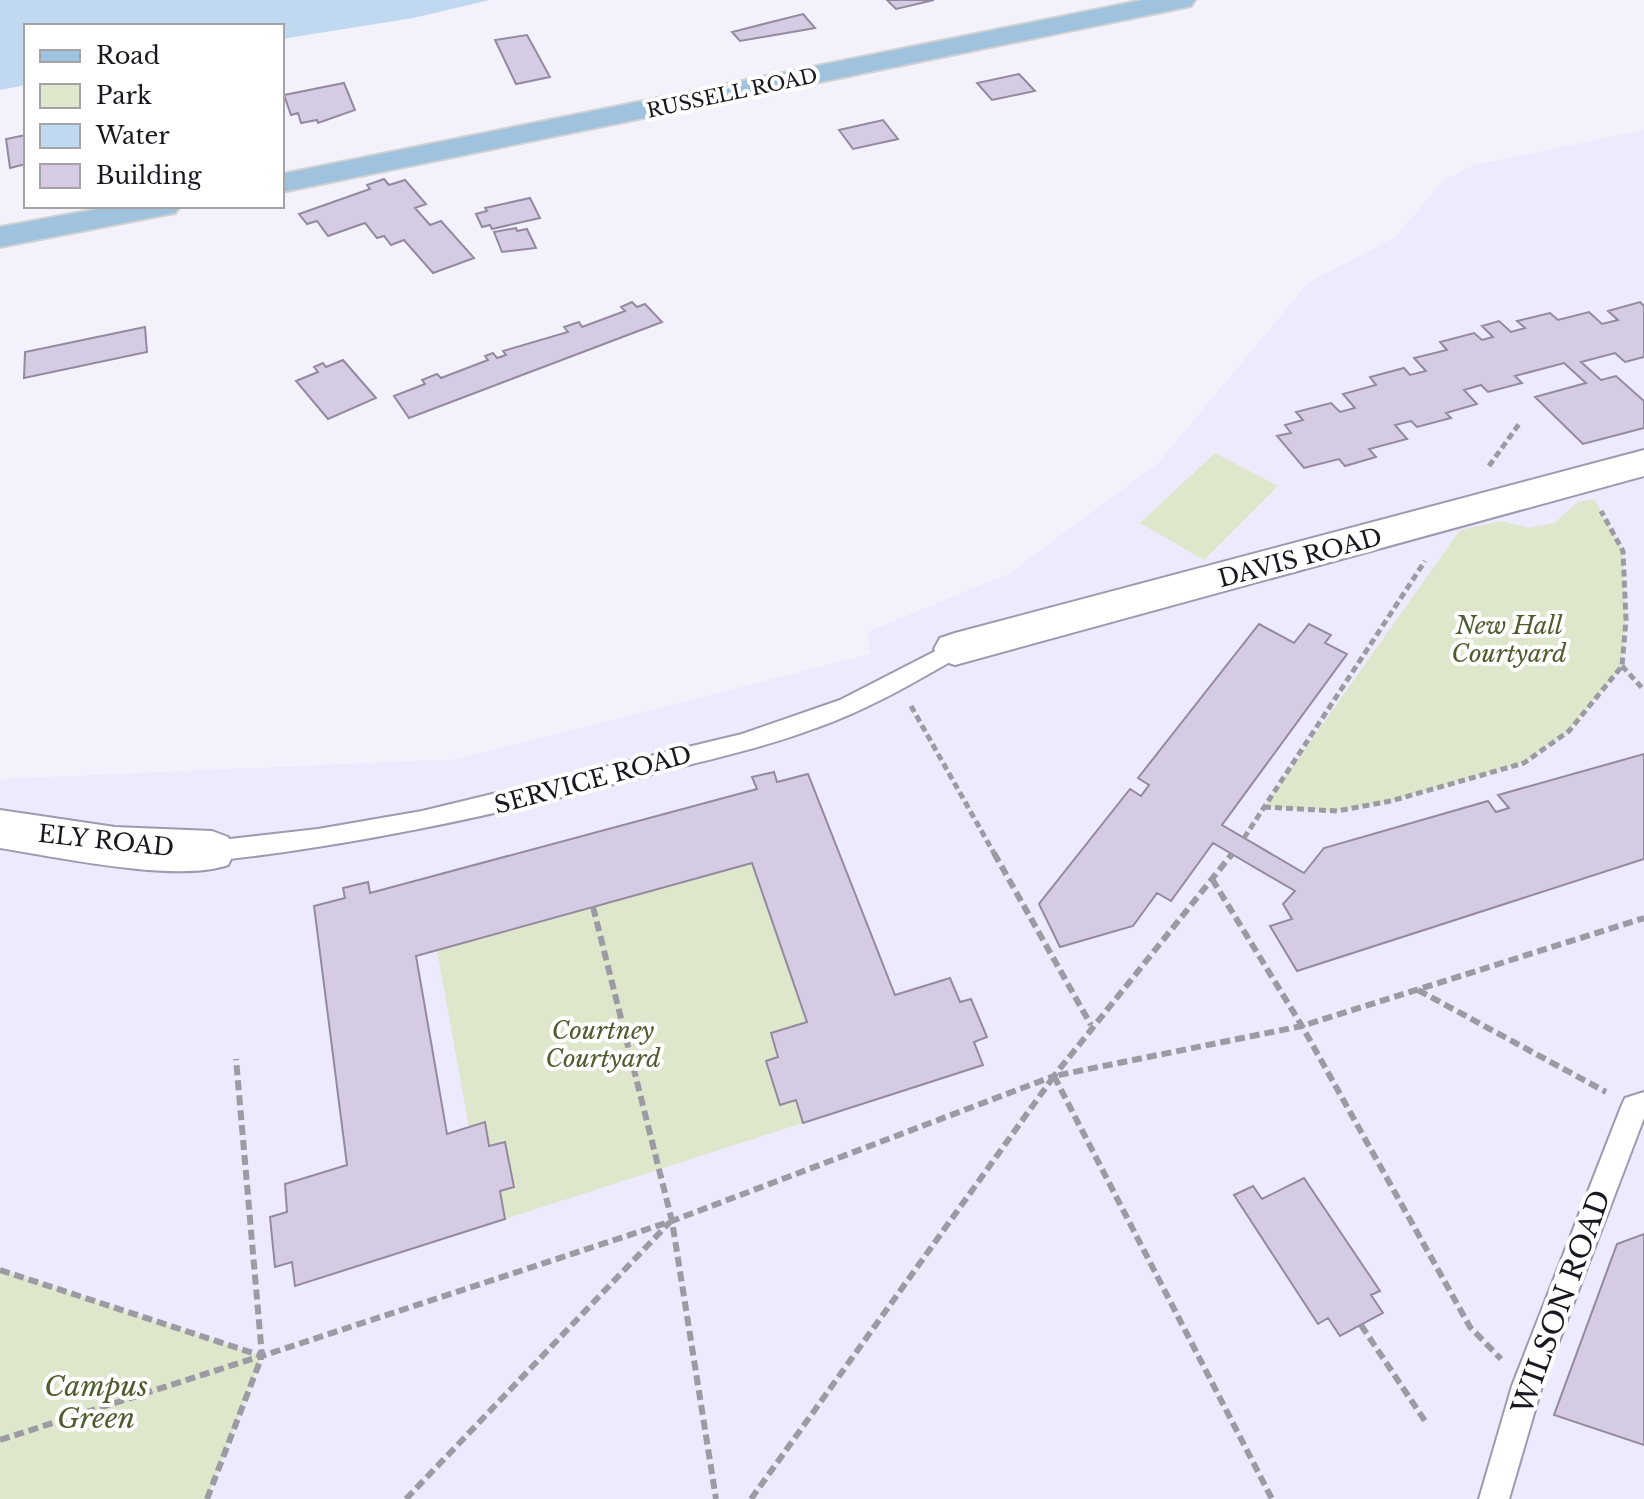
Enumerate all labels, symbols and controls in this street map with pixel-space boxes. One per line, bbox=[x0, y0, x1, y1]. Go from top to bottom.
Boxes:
legend bbox=[24, 24, 284, 208]
text: Road bbox=[96, 41, 160, 70]
street label: RUSSELL ROAD bbox=[644, 63, 820, 123]
text: Park bbox=[96, 81, 152, 110]
text: Water bbox=[95, 121, 170, 150]
text: Building bbox=[96, 161, 202, 190]
street label: DAVIS ROAD bbox=[1215, 522, 1385, 593]
park label: New Hall Courtyard bbox=[1451, 611, 1567, 668]
street label: SERVICE ROAD bbox=[491, 739, 695, 820]
street label: ELY ROAD bbox=[37, 819, 176, 862]
park label: Courtney Courtyard bbox=[545, 1016, 661, 1073]
street label: WILSON ROAD bbox=[1504, 1185, 1618, 1420]
park label: Campus Green bbox=[44, 1369, 148, 1436]

